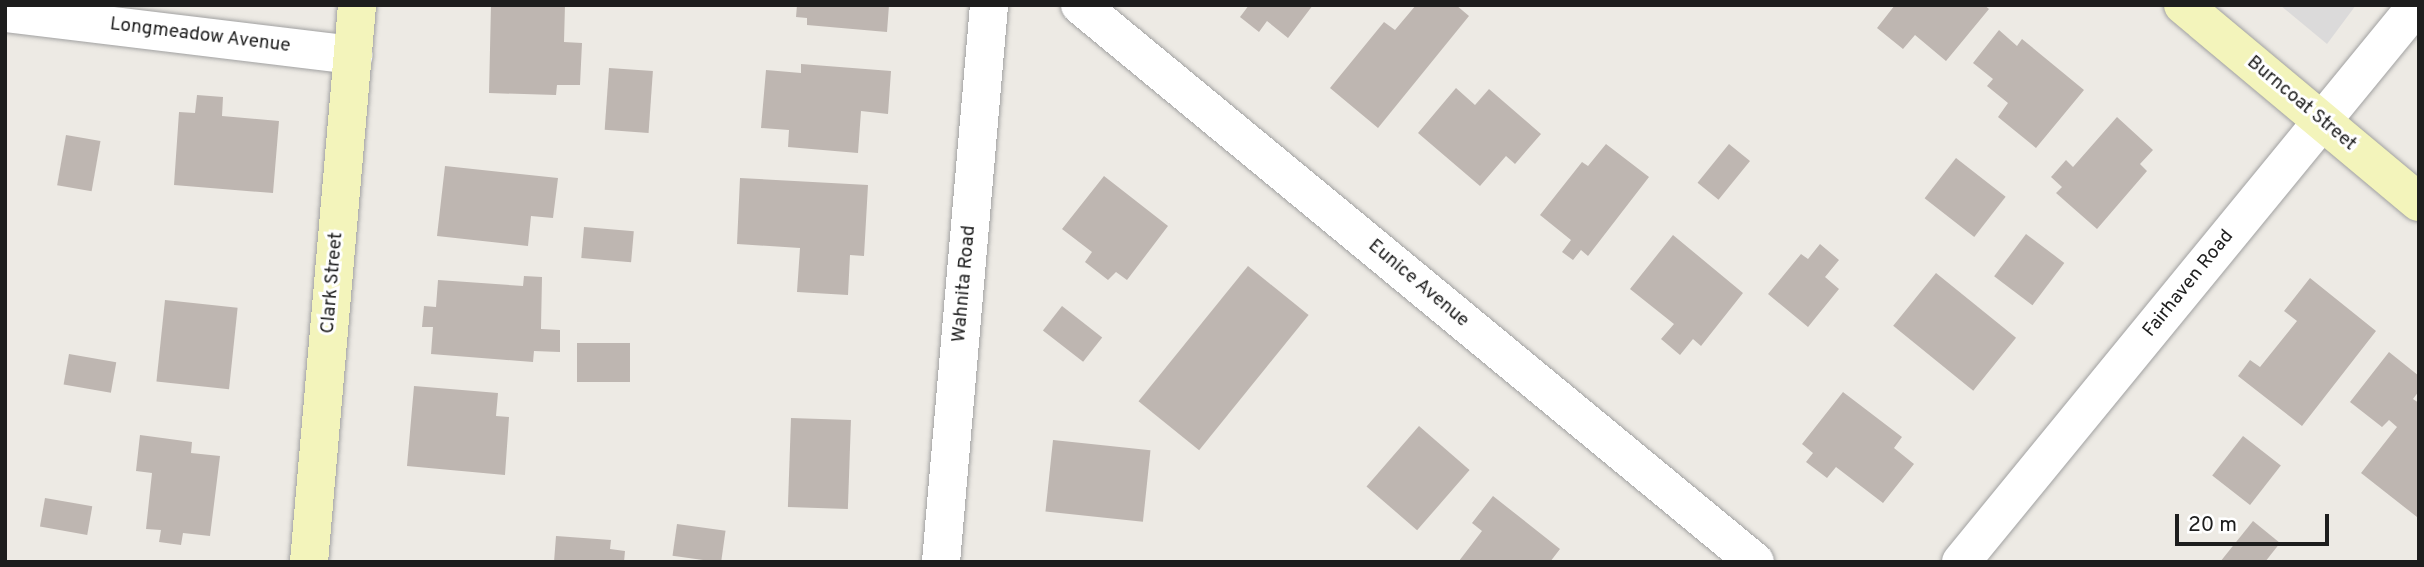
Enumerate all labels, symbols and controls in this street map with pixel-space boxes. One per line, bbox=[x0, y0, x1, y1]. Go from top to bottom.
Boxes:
street label: Longmeadow Avenue bbox=[108, 14, 292, 58]
street label: Burncoat Street bbox=[2242, 52, 2360, 156]
street label: Wahnita Road bbox=[949, 225, 981, 343]
street label: Fairhaven Road bbox=[2139, 226, 2239, 342]
street label: Clark Street bbox=[317, 231, 349, 335]
street label: Eunice Avenue bbox=[1363, 235, 1473, 333]
scale bar bbox=[2179, 500, 2333, 544]
text: 20 m bbox=[2188, 512, 2237, 539]

